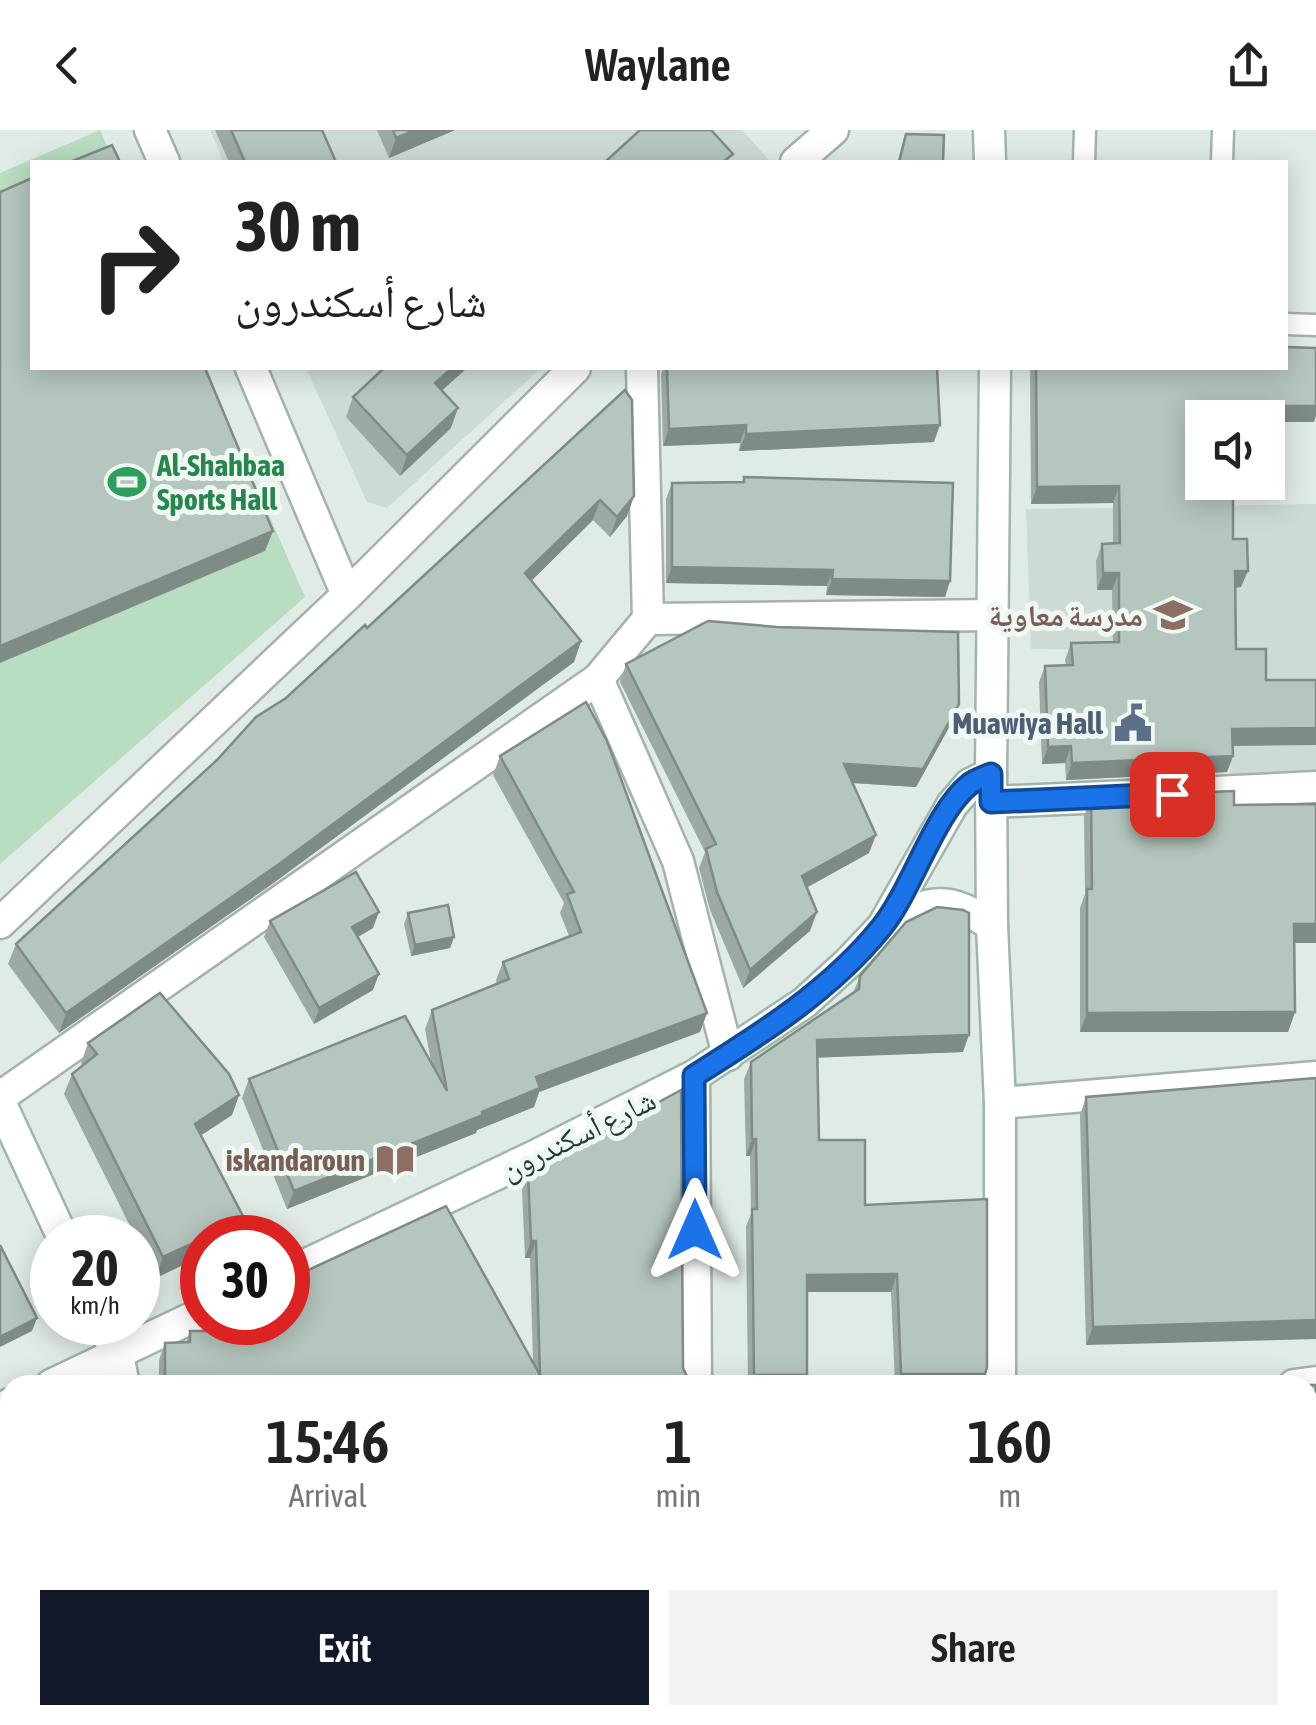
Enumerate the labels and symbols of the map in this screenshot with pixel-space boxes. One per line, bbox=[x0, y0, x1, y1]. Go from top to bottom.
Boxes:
place label: Al-Shahbaa Sports Hall bbox=[156, 448, 285, 516]
sports icon: Al-Shahbaa Sports Hall bbox=[106, 461, 148, 503]
school or university icon: مدرسة معاوية bbox=[1152, 594, 1194, 636]
place label: مدرسة معاوية bbox=[988, 598, 1143, 633]
public building icon: Muawiya Hall bbox=[1112, 702, 1154, 744]
place label: Muawiya Hall bbox=[952, 706, 1104, 740]
pin bbox=[1130, 752, 1215, 837]
street label: شارع أسكندرون bbox=[495, 1081, 662, 1189]
library icon: iskandaroun bbox=[374, 1139, 416, 1181]
place label: iskandaroun bbox=[226, 1143, 365, 1177]
position arrow bbox=[643, 1178, 747, 1282]
speed limit sign: 30 bbox=[180, 1215, 310, 1345]

